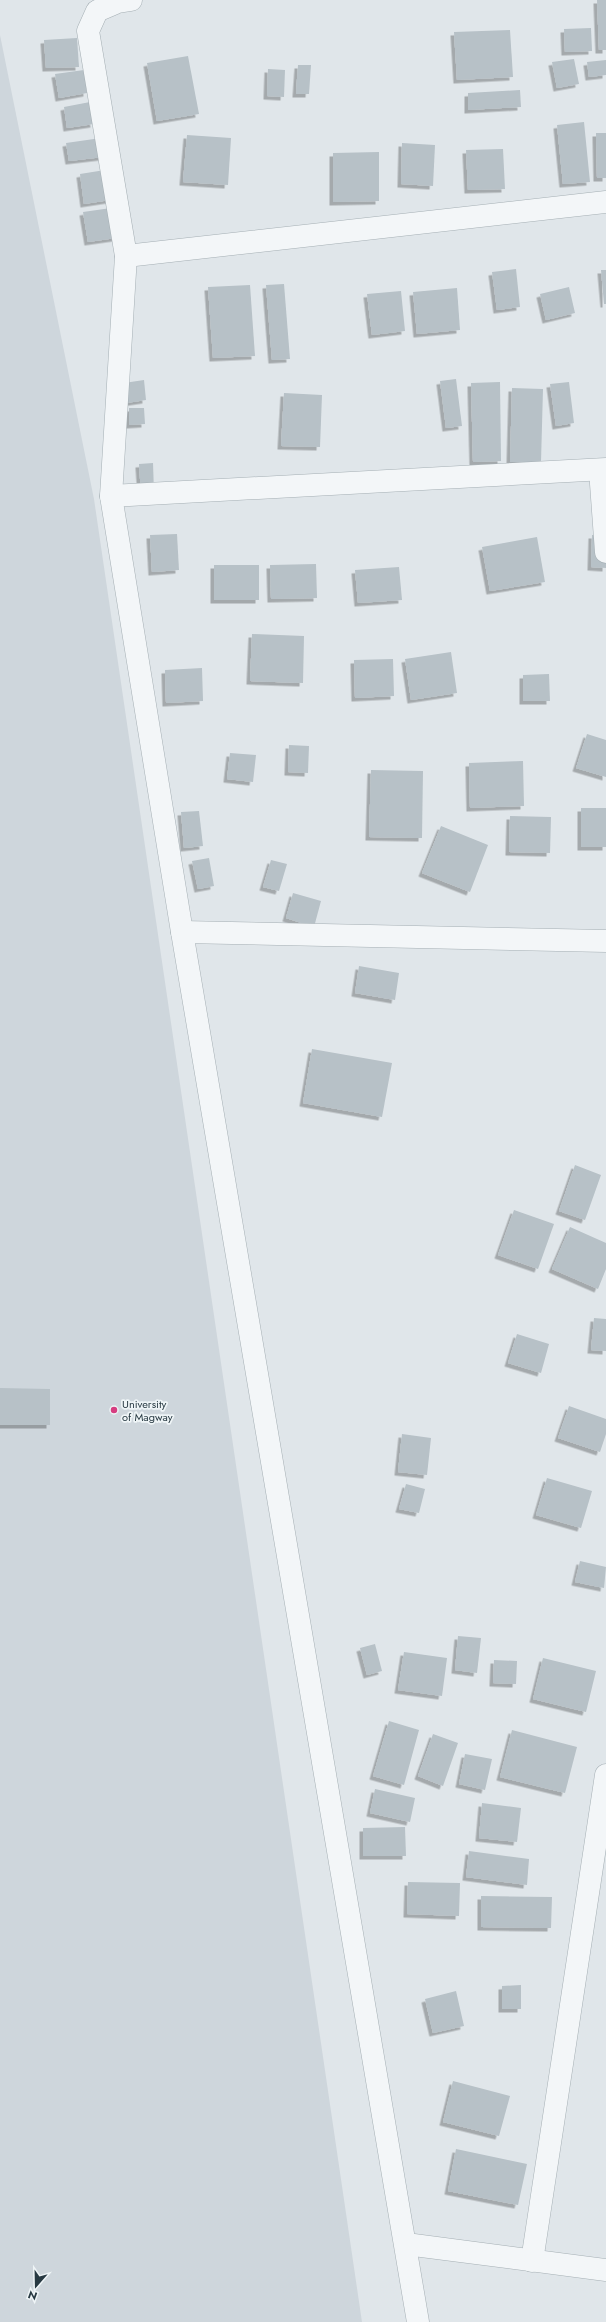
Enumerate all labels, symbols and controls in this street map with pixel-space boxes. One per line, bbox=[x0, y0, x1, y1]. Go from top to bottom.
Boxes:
place label: University of Magway bbox=[122, 1396, 173, 1425]
marker: University of Magway bbox=[109, 1405, 119, 1415]
north arrow bbox=[16, 2266, 56, 2306]
text: N bbox=[26, 2286, 39, 2304]

